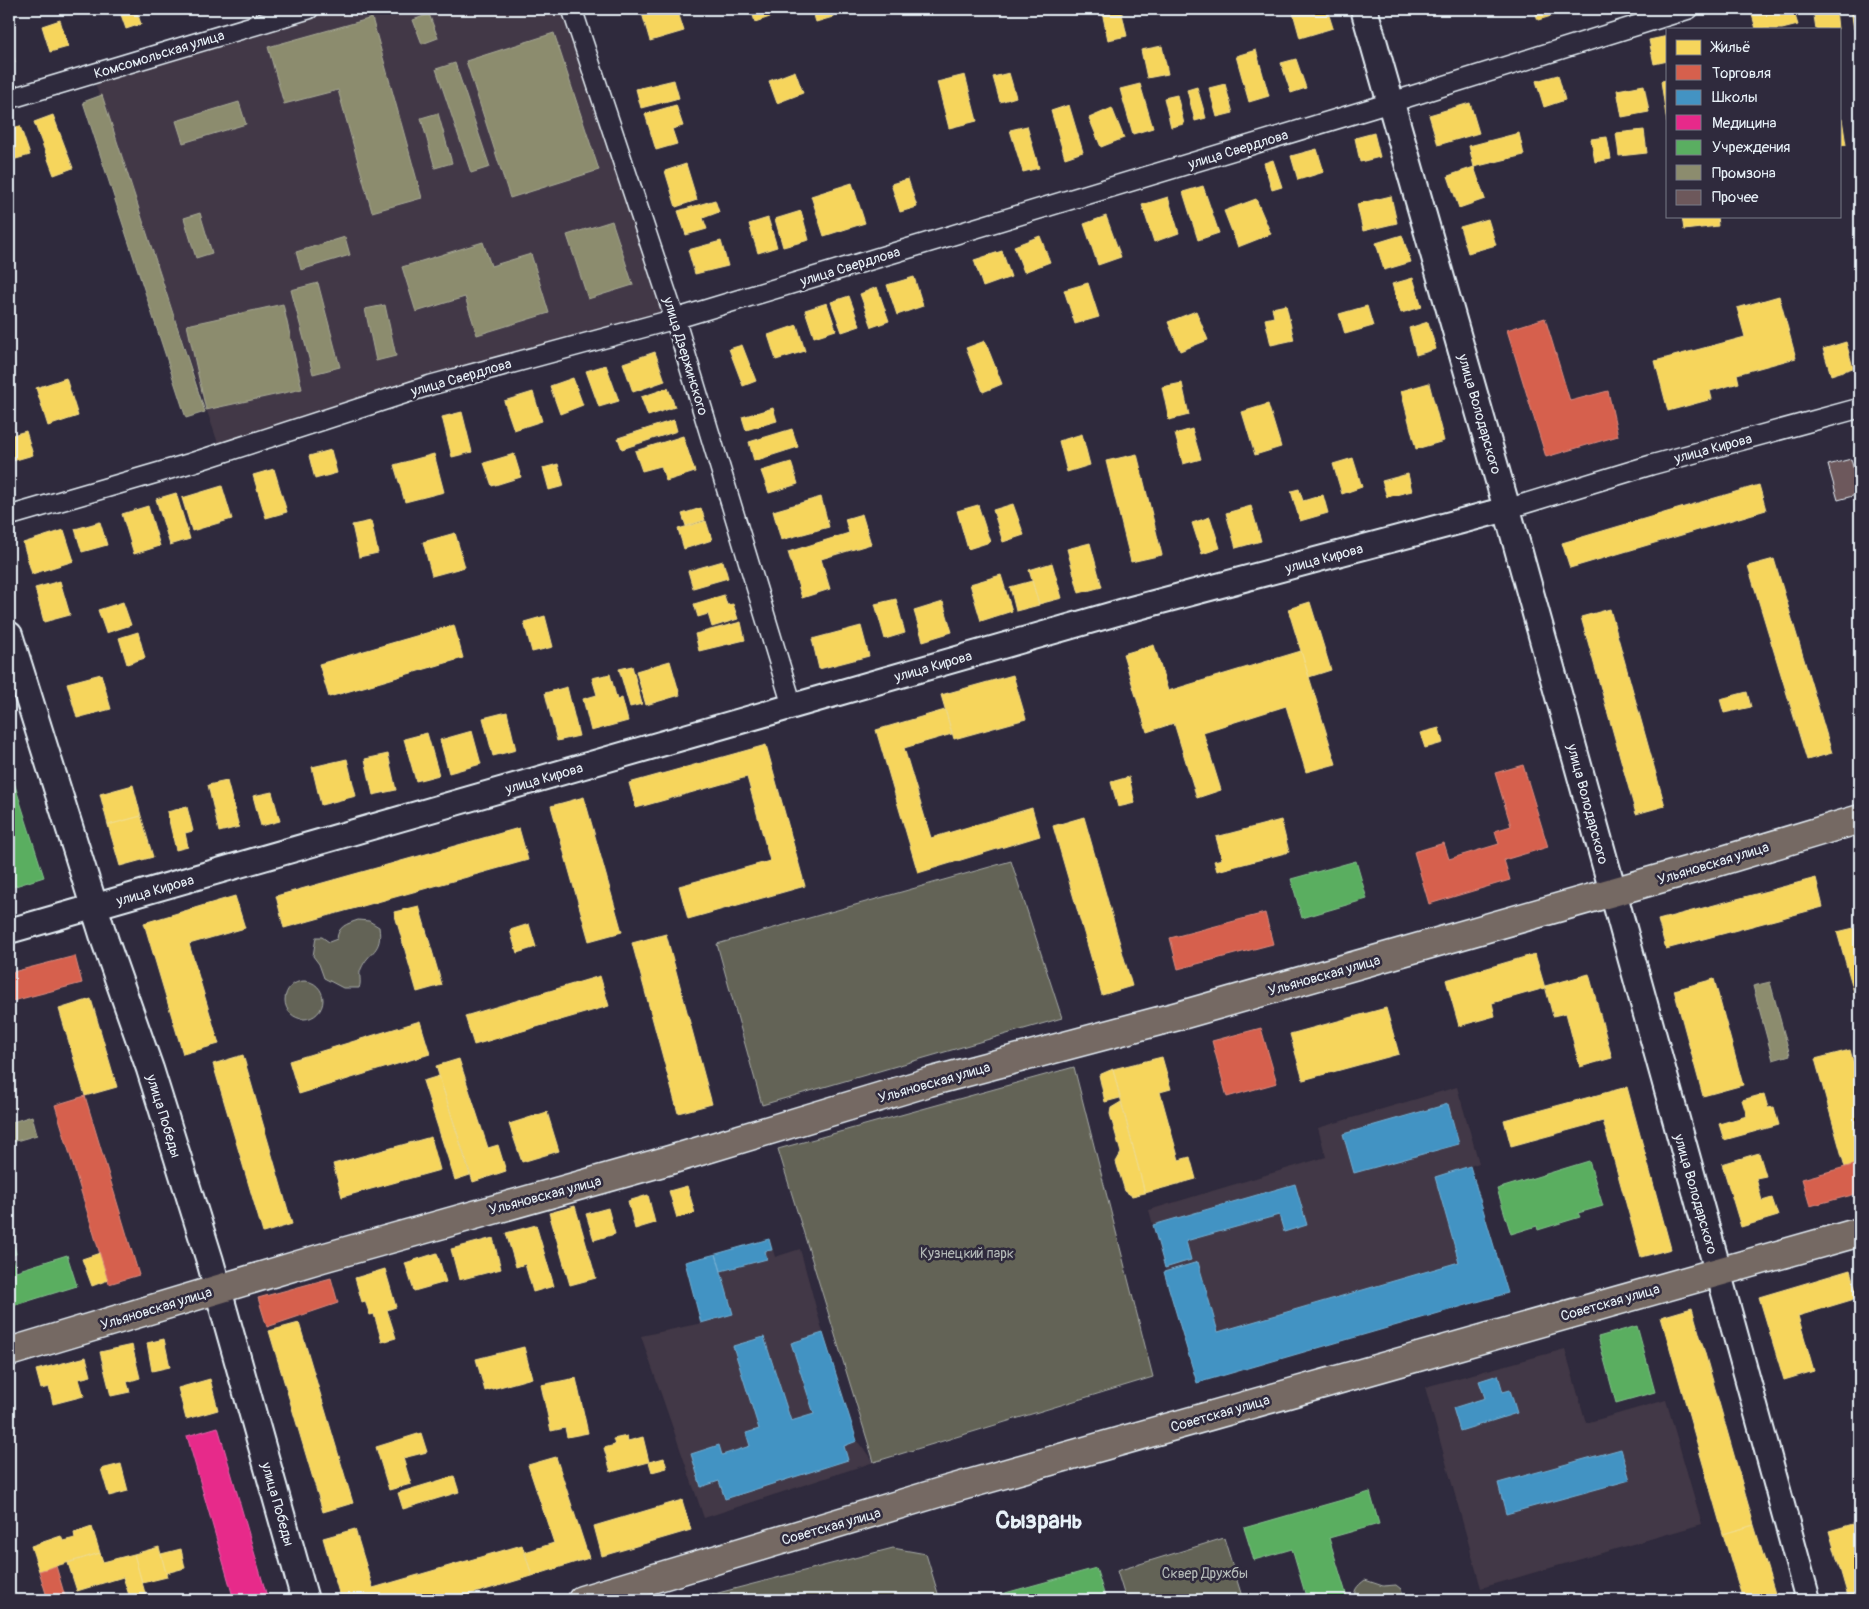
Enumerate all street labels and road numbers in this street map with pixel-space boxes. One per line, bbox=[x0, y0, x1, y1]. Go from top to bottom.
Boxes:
street label: Комсомольская улица bbox=[92, 27, 226, 82]
street label: улица Свердлова bbox=[1185, 126, 1290, 173]
street label: улица Свердлова bbox=[797, 243, 902, 290]
street label: улица Дзержинского bbox=[659, 294, 712, 418]
street label: улица Володарского bbox=[1454, 351, 1505, 476]
street label: улица Свердлова bbox=[408, 355, 513, 400]
street label: улица Кирова bbox=[1671, 430, 1754, 467]
street label: улица Кирова bbox=[1282, 540, 1365, 577]
street label: улица Кирова bbox=[892, 647, 974, 686]
street label: улица Володарского bbox=[1563, 741, 1612, 867]
street label: улица Кирова bbox=[503, 759, 585, 798]
street label: Ульяновская улица bbox=[1655, 838, 1771, 888]
street label: улица Кирова bbox=[114, 871, 196, 910]
street label: Ульяновская улица bbox=[1266, 951, 1382, 1000]
street label: Ульяновская улица bbox=[876, 1058, 992, 1107]
street label: улица Победы bbox=[143, 1072, 184, 1160]
street label: улица Володарского bbox=[1670, 1131, 1721, 1256]
street label: Ульяновская улица bbox=[487, 1172, 603, 1219]
street label: Советская улица bbox=[1559, 1280, 1662, 1325]
street label: Ульяновская улица bbox=[98, 1283, 214, 1333]
street label: Советская улица bbox=[1169, 1391, 1272, 1436]
street label: улица Победы bbox=[257, 1459, 298, 1548]
street label: Советская улица bbox=[780, 1504, 883, 1549]

